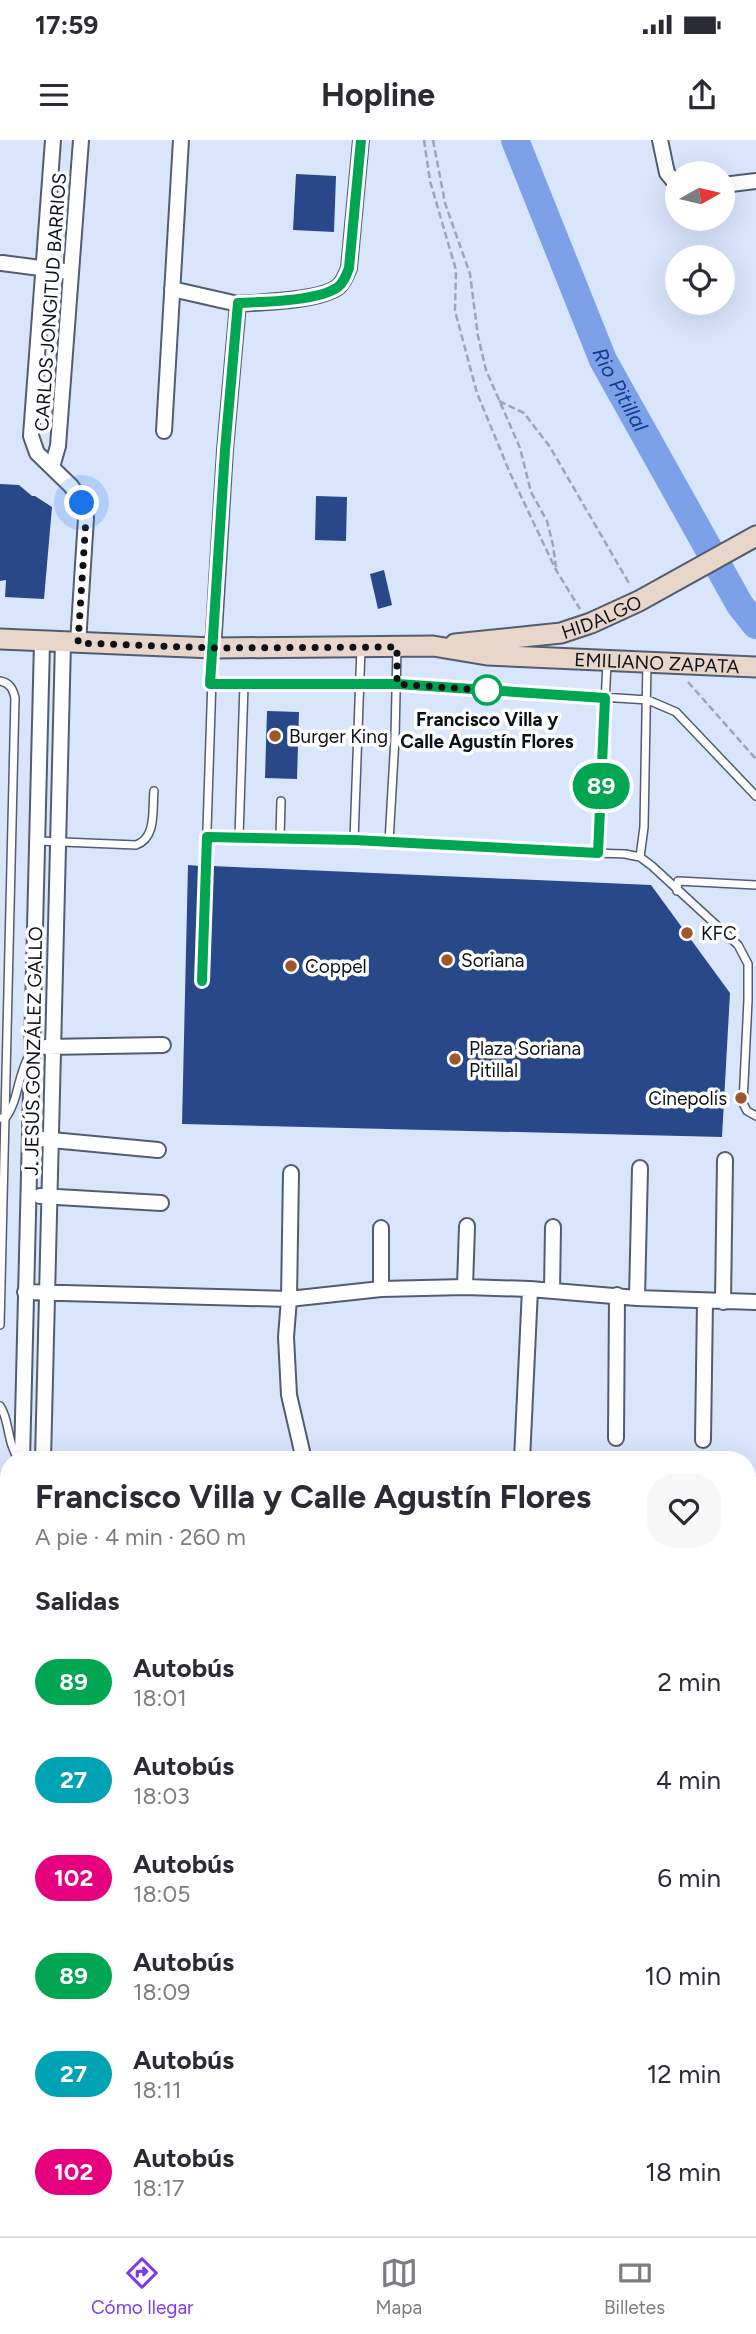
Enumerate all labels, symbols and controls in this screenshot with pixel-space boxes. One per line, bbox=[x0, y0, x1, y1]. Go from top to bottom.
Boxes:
text: 17:59 bbox=[35, 9, 98, 41]
icon: menu bbox=[35, 76, 73, 114]
text: Hopline bbox=[321, 76, 435, 114]
icon: share bbox=[683, 76, 721, 114]
north arrow bbox=[665, 161, 735, 231]
map controls bbox=[665, 161, 735, 315]
street label: CARLOS JONGITUD BARRIOS bbox=[30, 172, 71, 432]
button: locate bbox=[665, 245, 735, 315]
water label: Rio Pitillal bbox=[587, 344, 654, 436]
your location bbox=[64, 485, 99, 520]
street label: HIDALGO bbox=[559, 590, 645, 644]
street label: EMILIANO ZAPATA bbox=[574, 648, 740, 678]
marker: Francisco Villa y Calle Agustín Flores bbox=[472, 675, 502, 705]
place label: Francisco Villa y Calle Agustín Flores bbox=[400, 708, 574, 753]
place label: Burger King bbox=[289, 725, 388, 748]
marker: Burger King bbox=[267, 728, 283, 744]
line badge: 89 bbox=[570, 763, 632, 809]
text: 89 bbox=[587, 771, 615, 800]
place label: KFC bbox=[701, 922, 737, 945]
marker: KFC bbox=[679, 925, 695, 941]
street label: J. JESÚS GONZÁLEZ GALLO bbox=[20, 926, 47, 1176]
place label: Soriana bbox=[461, 949, 525, 972]
marker: Soriana bbox=[439, 952, 455, 968]
place label: Coppel bbox=[305, 955, 367, 978]
marker: Coppel bbox=[283, 958, 299, 974]
place label: Plaza Soriana Pitillal bbox=[469, 1037, 581, 1082]
marker: Plaza Soriana Pitillal bbox=[447, 1051, 463, 1067]
place label: Cinepolis bbox=[648, 1087, 727, 1110]
marker: Cinepolis bbox=[733, 1090, 749, 1106]
button: heart bbox=[647, 1474, 721, 1548]
text: Francisco Villa y Calle Agustín Flores bbox=[35, 1477, 591, 1516]
text: A pie · 4 min · 260 m bbox=[35, 1523, 246, 1551]
text: Salidas bbox=[35, 1585, 119, 1617]
text: Autobús bbox=[133, 1652, 234, 1684]
text: 2 min bbox=[657, 1666, 721, 1698]
text: 89 bbox=[59, 1667, 88, 1696]
text: 18:01 bbox=[133, 1684, 187, 1712]
text: Autobús bbox=[133, 1750, 234, 1782]
text: 4 min bbox=[656, 1764, 721, 1796]
text: 27 bbox=[60, 1765, 87, 1794]
text: 18:03 bbox=[133, 1782, 190, 1810]
text: Autobús bbox=[133, 1848, 234, 1880]
text: 6 min bbox=[657, 1862, 721, 1894]
text: 102 bbox=[54, 1863, 93, 1892]
text: 18:05 bbox=[133, 1880, 190, 1908]
text: Autobús bbox=[133, 1946, 234, 1978]
text: 10 min bbox=[645, 1960, 721, 1992]
text: 89 bbox=[59, 1961, 88, 1990]
text: 18:09 bbox=[133, 1978, 190, 2006]
text: Autobús bbox=[133, 2044, 234, 2076]
text: 12 min bbox=[647, 2058, 721, 2090]
text: 27 bbox=[60, 2059, 87, 2088]
text: 18:11 bbox=[133, 2076, 181, 2104]
text: Autobús bbox=[133, 2142, 234, 2174]
text: 18 min bbox=[645, 2156, 721, 2188]
text: 102 bbox=[54, 2157, 93, 2186]
text: 18:17 bbox=[133, 2174, 184, 2202]
tab: Cómo llegar bbox=[91, 2254, 194, 2319]
tab: Mapa bbox=[375, 2254, 422, 2319]
tab: Billetes bbox=[604, 2254, 665, 2319]

